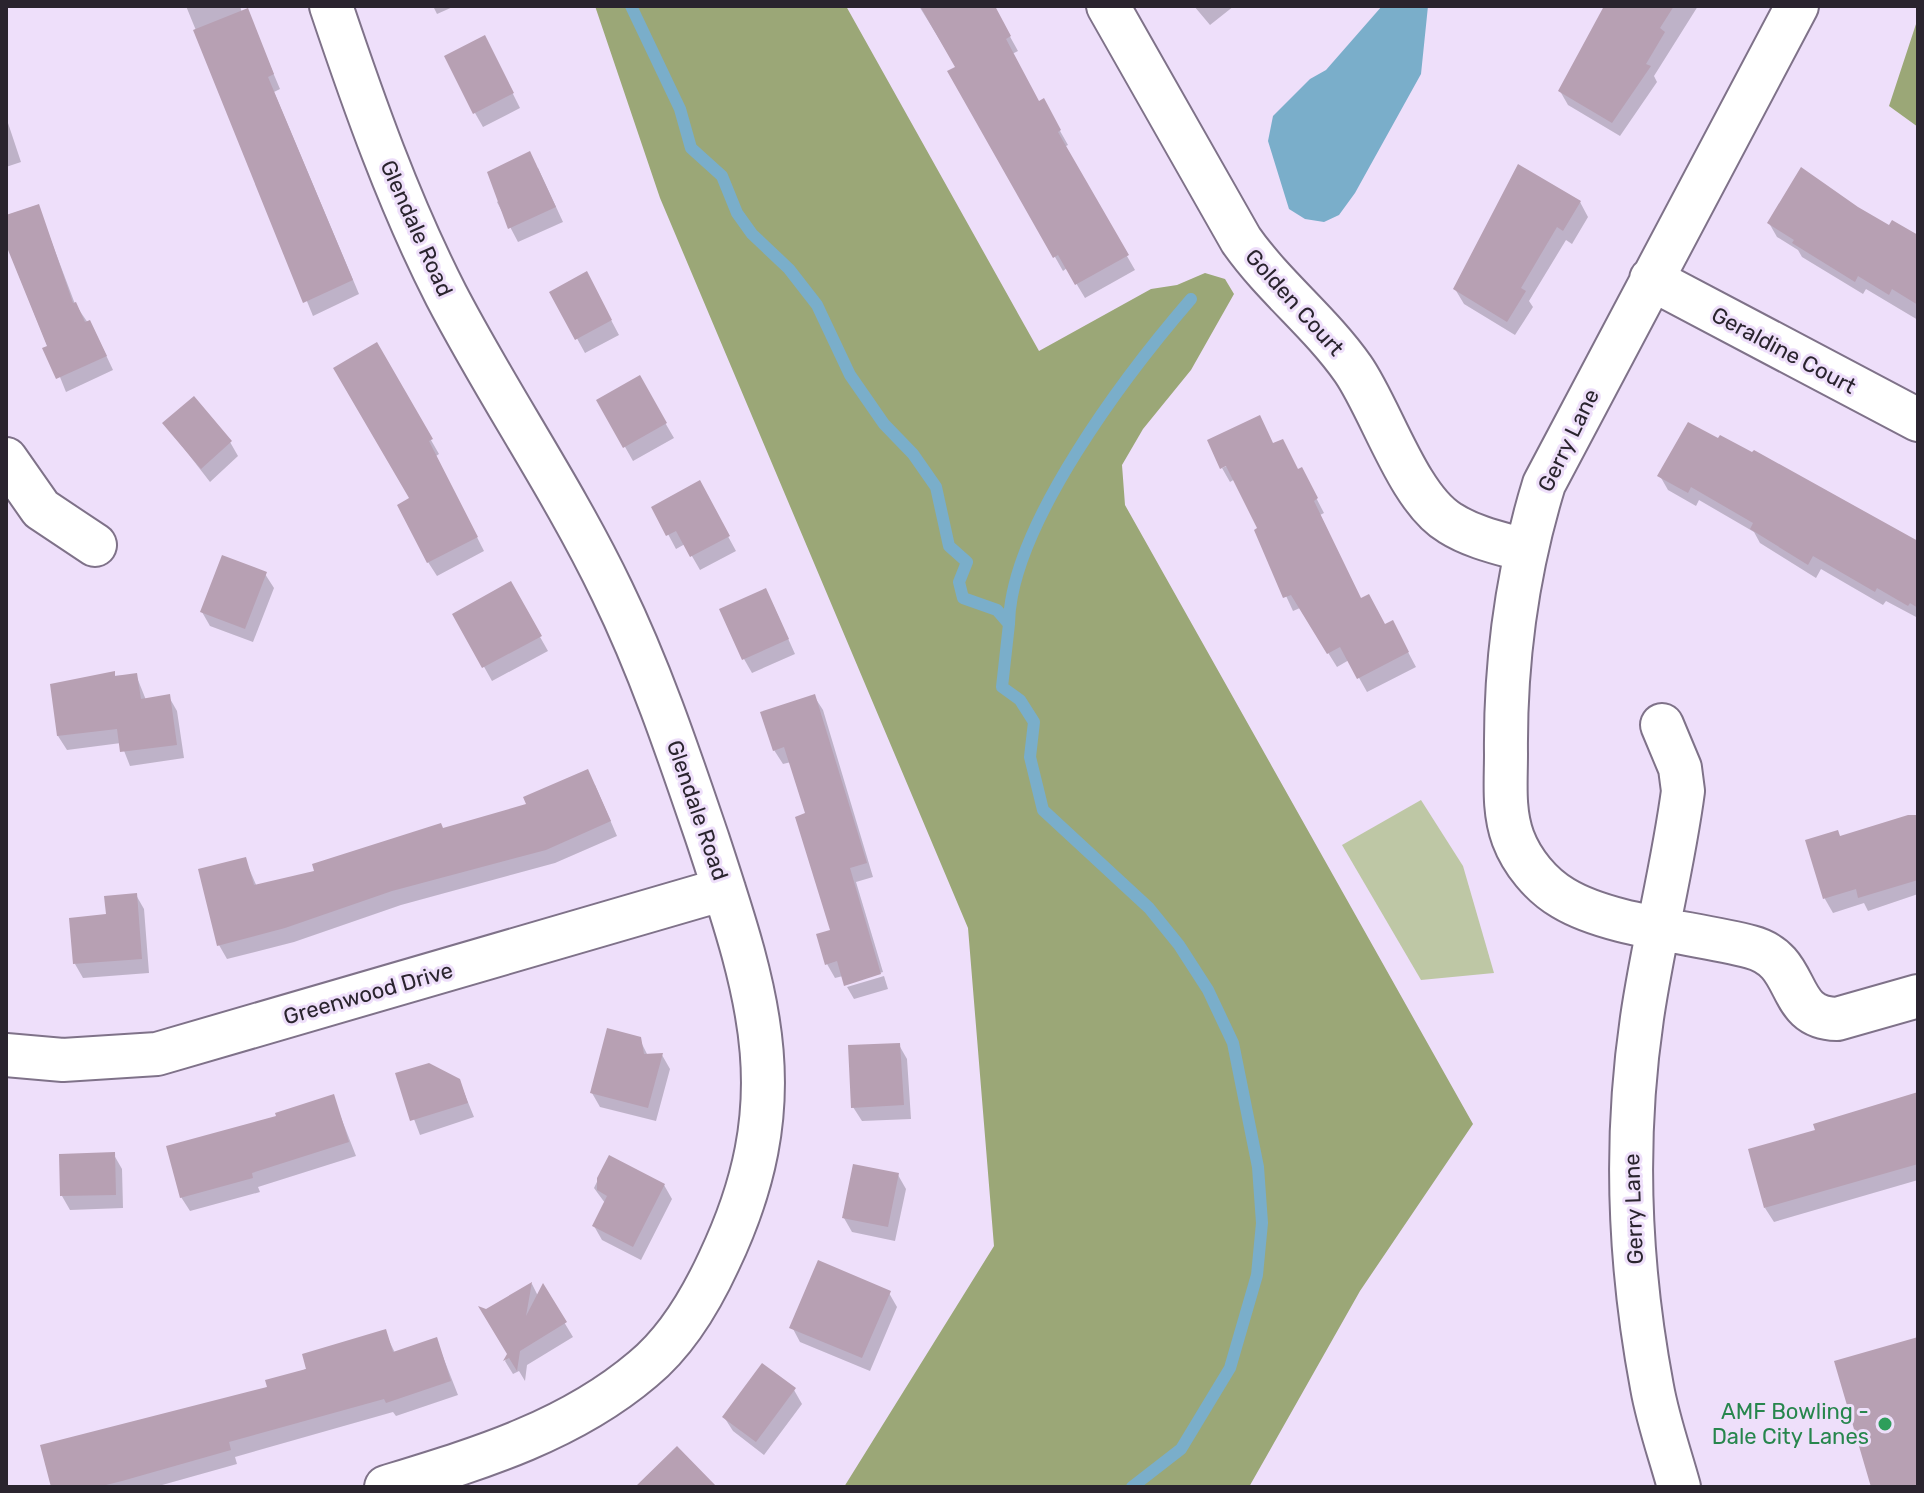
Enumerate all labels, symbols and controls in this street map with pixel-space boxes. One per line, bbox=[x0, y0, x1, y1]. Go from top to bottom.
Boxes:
street label: Glendale Road bbox=[374, 156, 459, 301]
street label: Golden Court bbox=[1240, 243, 1350, 362]
street label: Geraldine Court bbox=[1707, 301, 1861, 400]
street label: Gerry Lane bbox=[1532, 384, 1605, 496]
street label: Glendale Road bbox=[661, 737, 734, 884]
street label: Greenwood Drive bbox=[280, 956, 456, 1031]
street label: Gerry Lane bbox=[1618, 1153, 1649, 1265]
place label: AMF Bowling - Dale City Lanes bbox=[1712, 1398, 1869, 1450]
marker: AMF Bowling - Dale City Lanes bbox=[1876, 1415, 1894, 1433]

